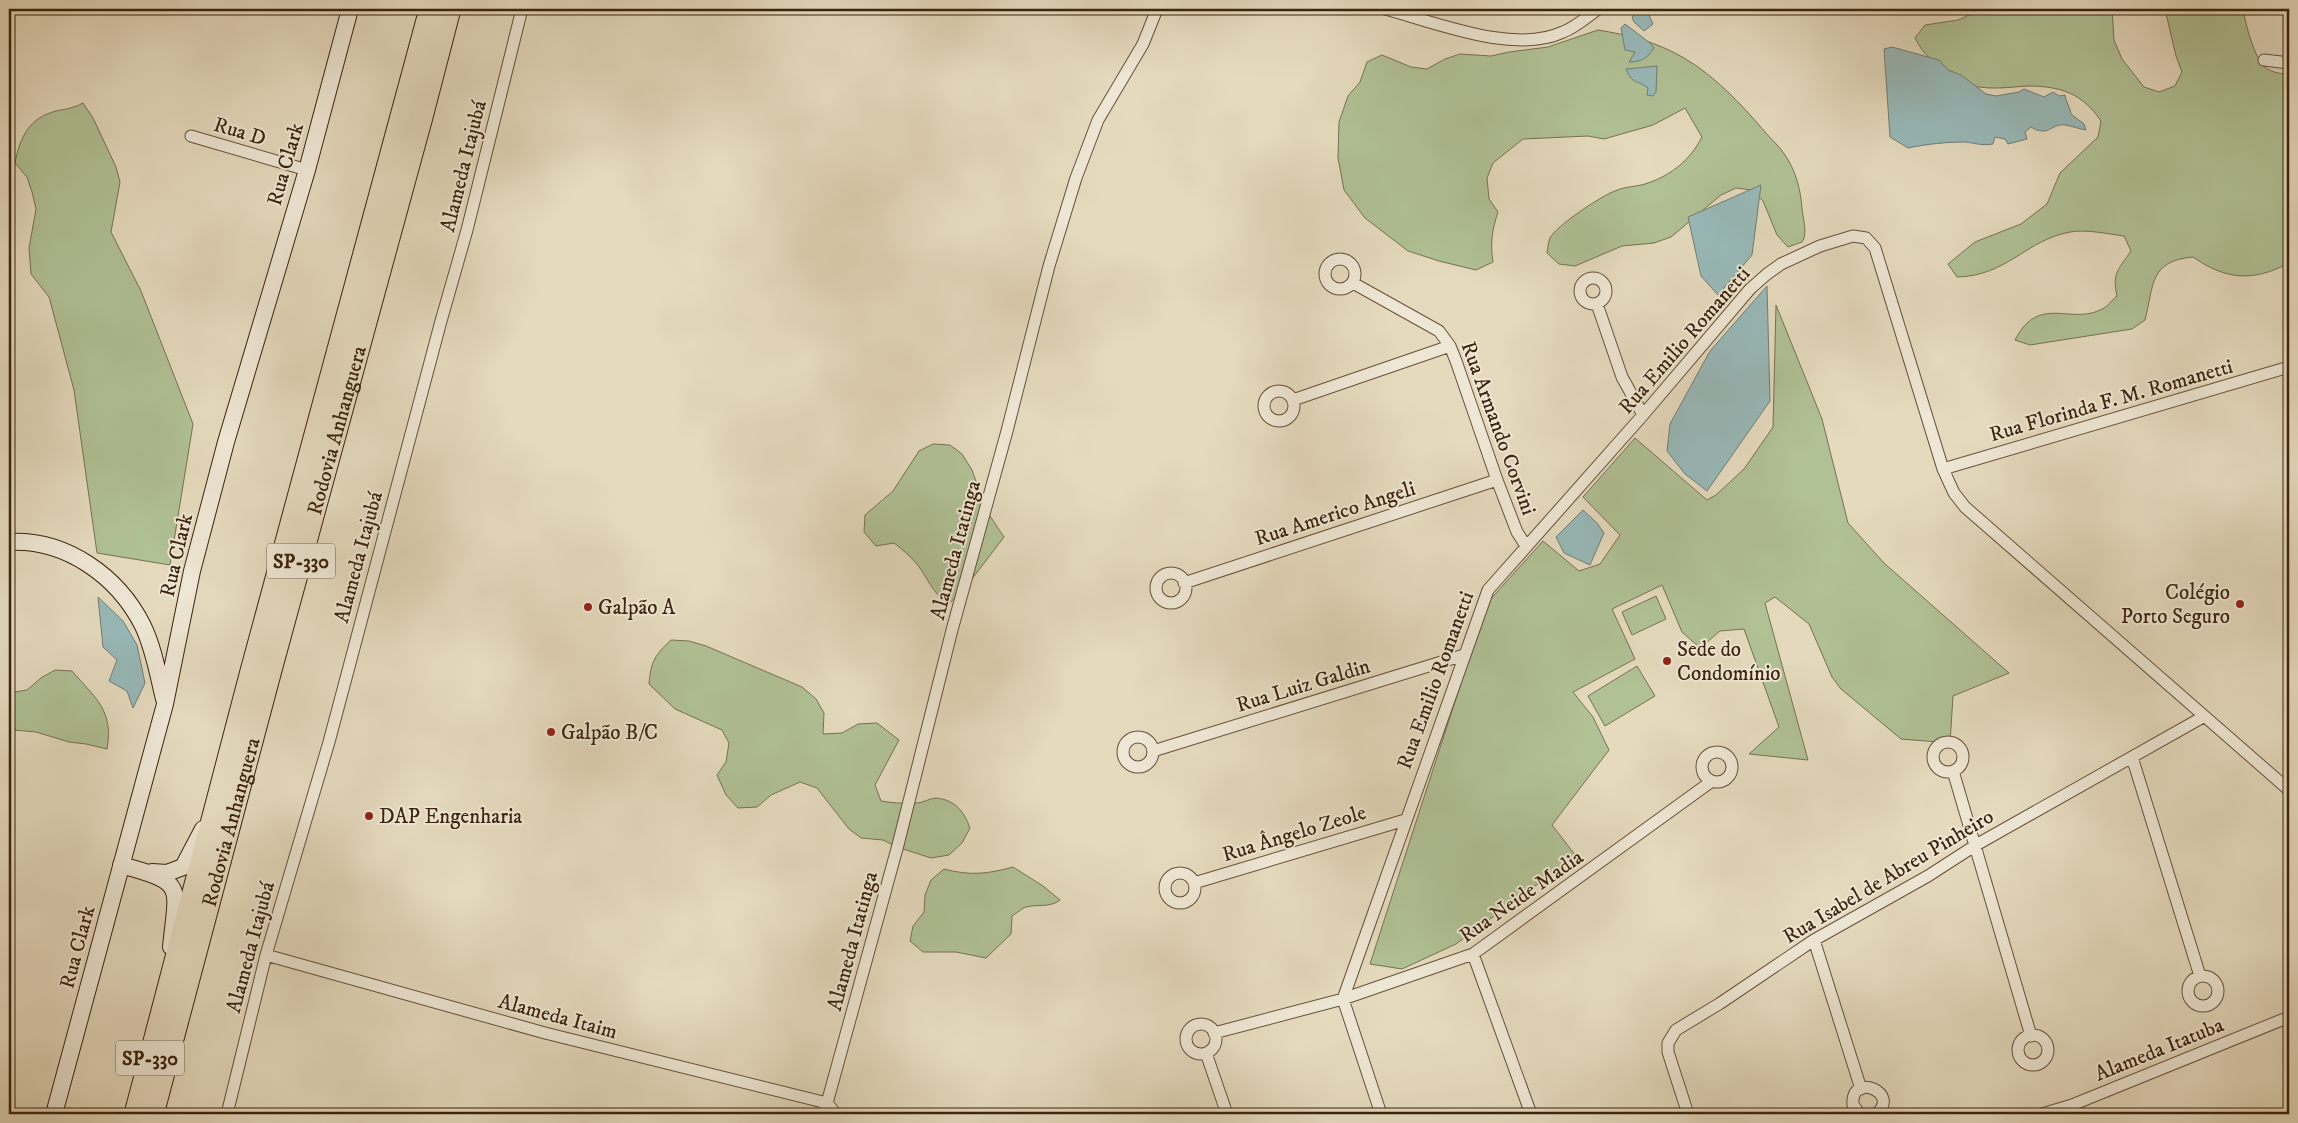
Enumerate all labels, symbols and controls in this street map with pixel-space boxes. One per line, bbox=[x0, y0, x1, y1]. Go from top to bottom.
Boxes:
street label: Alameda Itajubá bbox=[435, 98, 493, 235]
street label: Rua D bbox=[210, 112, 269, 152]
street label: Rua Clark bbox=[262, 119, 310, 209]
street label: Rua Emilio Romanetti bbox=[1614, 261, 1756, 420]
street label: Rua Armando Corvini bbox=[1455, 338, 1542, 519]
street label: Rodovia Anhanguera bbox=[302, 343, 373, 518]
street label: Rua Florinda F. M. Romanetti bbox=[1987, 354, 2236, 448]
street label: Rua Americo Angeli bbox=[1252, 476, 1419, 552]
street label: Alameda Itatinga bbox=[925, 478, 987, 623]
street label: Alameda Itajubá bbox=[329, 489, 389, 626]
street label: Rua Clark bbox=[155, 510, 199, 599]
road number: SP-330 bbox=[267, 544, 335, 578]
place label: Colégio Porto Seguro bbox=[2121, 580, 2230, 630]
street label: Rua Emilio Romanetti bbox=[1392, 588, 1480, 773]
place label: Galpão A bbox=[598, 595, 676, 621]
marker: Colégio Porto Seguro bbox=[2234, 598, 2246, 610]
marker: Galpão A bbox=[582, 601, 594, 613]
place label: Sede do Condomínio bbox=[1677, 637, 1781, 687]
street label: Rua Luiz Galdin bbox=[1233, 653, 1373, 719]
marker: Sede do Condomínio bbox=[1661, 655, 1673, 667]
place label: Galpão B/C bbox=[561, 720, 658, 746]
marker: Galpão B/C bbox=[545, 726, 557, 738]
street label: Rodovia Anhanguera bbox=[197, 735, 266, 910]
street label: Rua Ângelo Zeole bbox=[1219, 798, 1370, 868]
place label: DAP Engenharia bbox=[379, 804, 522, 830]
street label: Rua Isabel de Abreu Pinheiro bbox=[1779, 804, 1999, 950]
marker: DAP Engenharia bbox=[363, 810, 375, 822]
street label: Rua Neide Madia bbox=[1455, 845, 1589, 949]
street label: Alameda Itatinga bbox=[822, 869, 884, 1014]
street label: Alameda Itajubá bbox=[221, 879, 281, 1016]
street label: Rua Clark bbox=[54, 902, 102, 992]
street label: Alameda Itaim bbox=[495, 989, 620, 1045]
street label: Alameda Itatuba bbox=[2091, 1012, 2228, 1088]
road number: SP-330 bbox=[116, 1040, 184, 1076]

